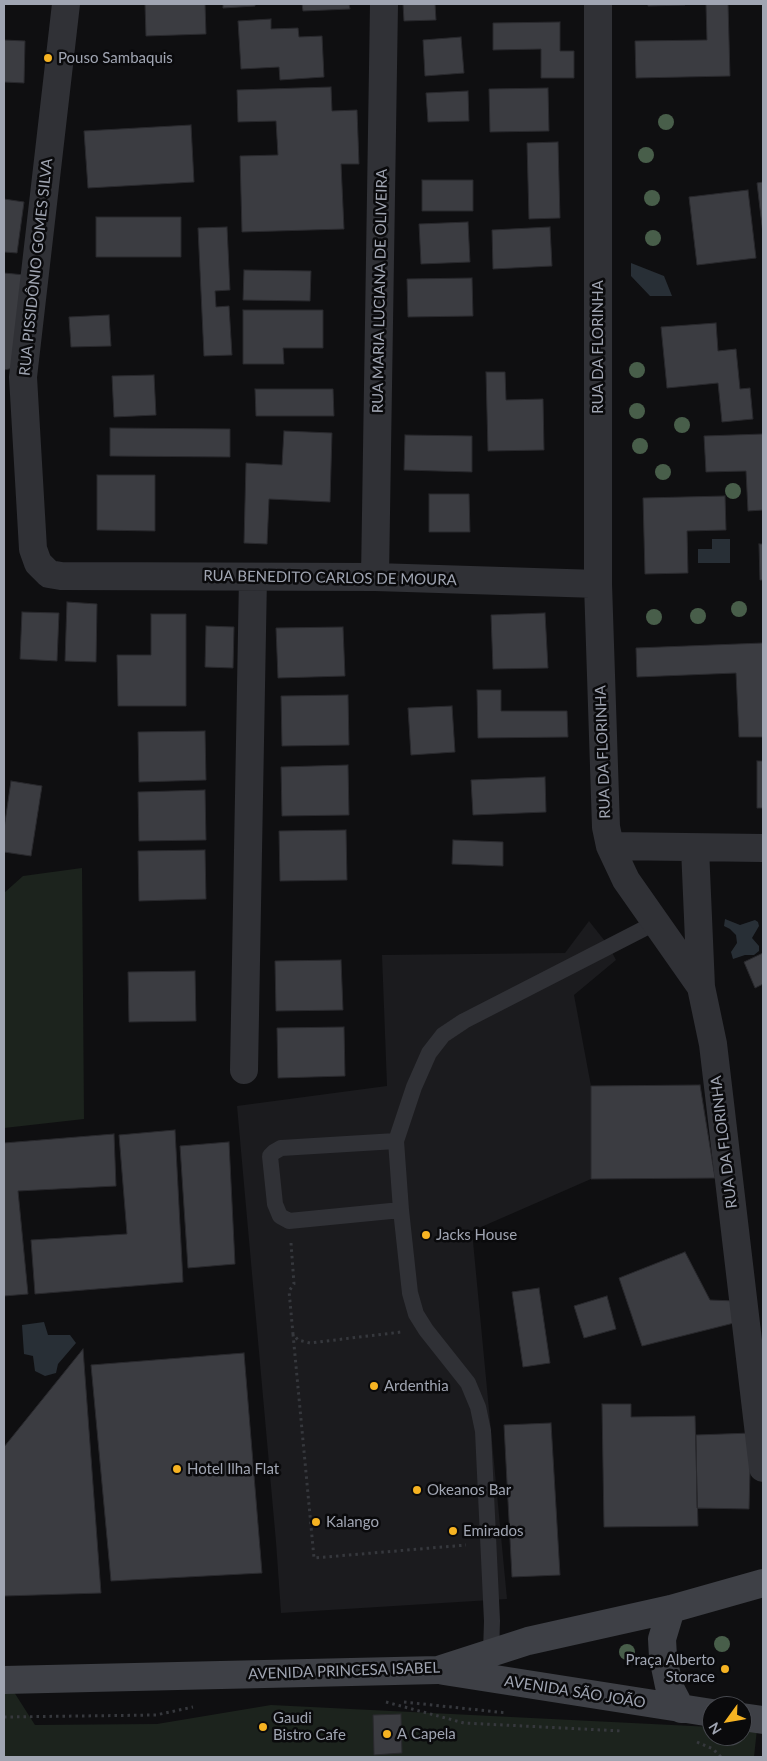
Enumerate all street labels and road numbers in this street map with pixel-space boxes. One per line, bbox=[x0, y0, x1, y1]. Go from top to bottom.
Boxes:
street label: RUA PISSIDÔNIO GOMES SILVA bbox=[16, 157, 56, 377]
street label: RUA MARIA LUCIANA DE OLIVEIRA bbox=[369, 169, 391, 413]
street label: RUA DA FLORINHA bbox=[589, 280, 607, 414]
street label: RUA BENEDITO CARLOS DE MOURA bbox=[203, 567, 457, 589]
street label: RUA DA FLORINHA bbox=[592, 685, 614, 819]
street label: RUA DA FLORINHA bbox=[707, 1075, 741, 1209]
street label: AVENIDA PRINCESA ISABEL bbox=[248, 1659, 440, 1683]
street label: AVENIDA SÃO JOÃO bbox=[503, 1672, 647, 1712]

